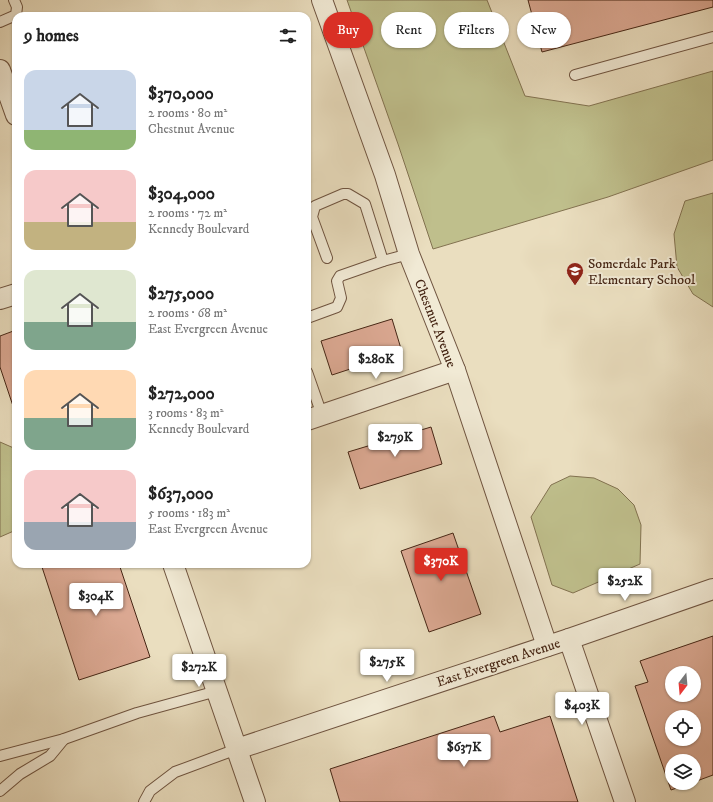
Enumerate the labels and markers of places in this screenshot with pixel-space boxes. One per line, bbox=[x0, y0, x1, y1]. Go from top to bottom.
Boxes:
place label: Somerdale Park Elementary School bbox=[588, 255, 696, 289]
school or university icon: Somerdale Park Elementary School bbox=[565, 261, 585, 286]
pin: $280K bbox=[348, 346, 404, 380]
pin: $279K bbox=[367, 424, 423, 458]
pin: $370K bbox=[413, 548, 469, 582]
pin: $252K bbox=[597, 568, 653, 602]
pin: $304K bbox=[68, 583, 124, 617]
pin: $275K bbox=[359, 649, 415, 683]
pin: $272K bbox=[171, 654, 227, 688]
pin: $403K bbox=[554, 692, 610, 726]
pin: $637K bbox=[436, 734, 492, 768]

